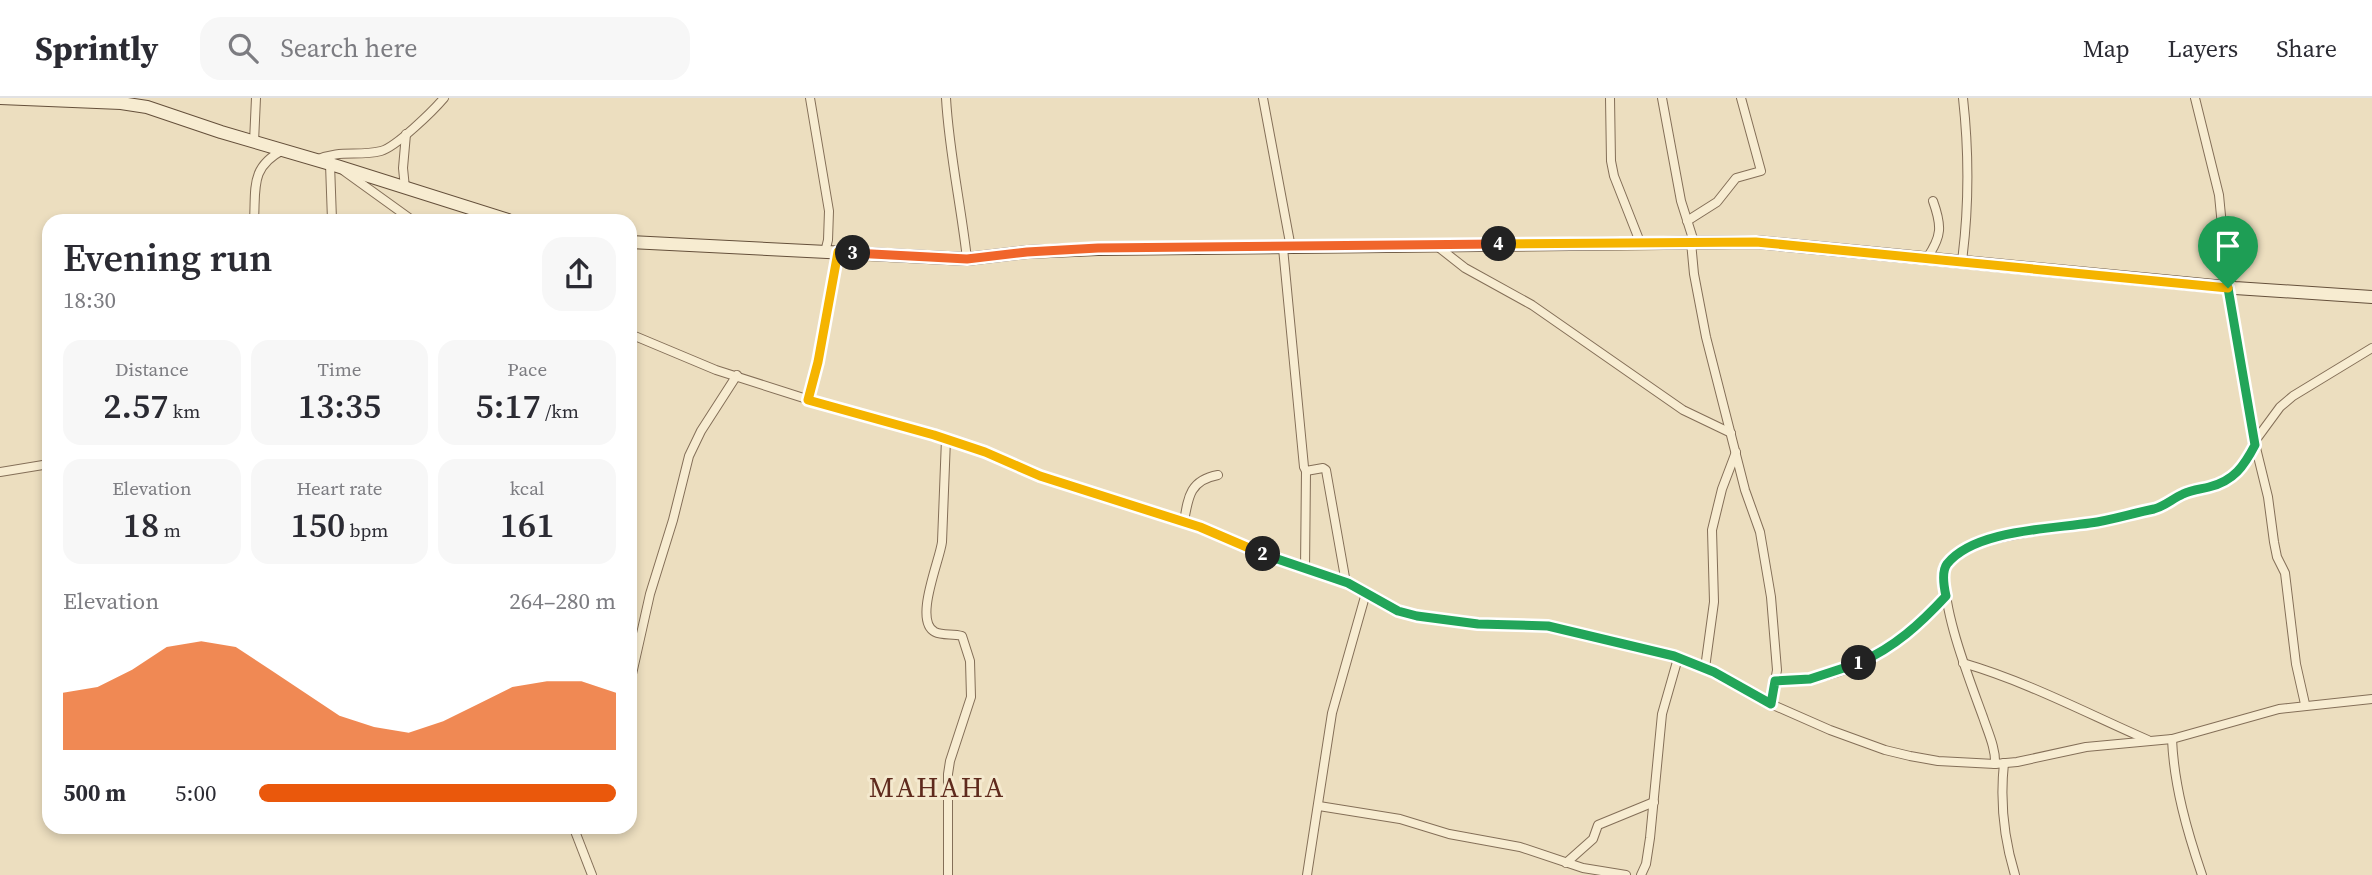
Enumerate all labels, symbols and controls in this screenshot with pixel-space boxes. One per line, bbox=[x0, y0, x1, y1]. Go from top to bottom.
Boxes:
search box bbox=[200, 17, 690, 80]
text: Sprintly bbox=[35, 26, 158, 71]
icon: search bbox=[224, 29, 262, 67]
text: Search here bbox=[280, 30, 418, 66]
text: Map bbox=[2083, 32, 2130, 65]
text: Layers bbox=[2168, 32, 2238, 65]
text: Share bbox=[2276, 32, 2337, 65]
pin bbox=[2198, 216, 2258, 288]
pin: 4 bbox=[1482, 226, 1516, 262]
icon: arrive bbox=[2209, 227, 2247, 265]
text: 4 bbox=[1493, 230, 1504, 256]
text: Evening run bbox=[63, 232, 272, 284]
pin: 3 bbox=[836, 236, 870, 270]
button: share bbox=[542, 237, 616, 311]
text: 3 bbox=[847, 239, 858, 265]
text: 18:30 bbox=[63, 284, 116, 316]
text: Distance bbox=[115, 356, 189, 382]
text: Time bbox=[318, 356, 361, 382]
text: Pace bbox=[507, 356, 547, 382]
text: 2.57 bbox=[103, 382, 168, 430]
text: 13:35 bbox=[298, 382, 381, 430]
text: 5:17 bbox=[476, 382, 541, 430]
text: km bbox=[168, 398, 200, 424]
text: /km bbox=[541, 398, 579, 424]
text: Elevation bbox=[112, 475, 192, 501]
text: Heart rate bbox=[296, 475, 383, 501]
text: kcal bbox=[510, 475, 544, 501]
text: 18 bbox=[123, 501, 159, 549]
text: 150 bbox=[290, 501, 345, 549]
text: 161 bbox=[500, 501, 554, 549]
text: m bbox=[159, 517, 181, 543]
text: bpm bbox=[345, 517, 389, 543]
pin: 2 bbox=[1246, 536, 1280, 572]
text: 2 bbox=[1257, 540, 1268, 566]
text: Elevation bbox=[63, 585, 159, 617]
text: 264–280 m bbox=[509, 585, 616, 617]
pin: 1 bbox=[1842, 646, 1876, 680]
text: 1 bbox=[1853, 649, 1864, 675]
district label: MAHAHA bbox=[869, 768, 1005, 806]
text: 500 m bbox=[63, 777, 126, 809]
text: 5:00 bbox=[175, 777, 216, 809]

